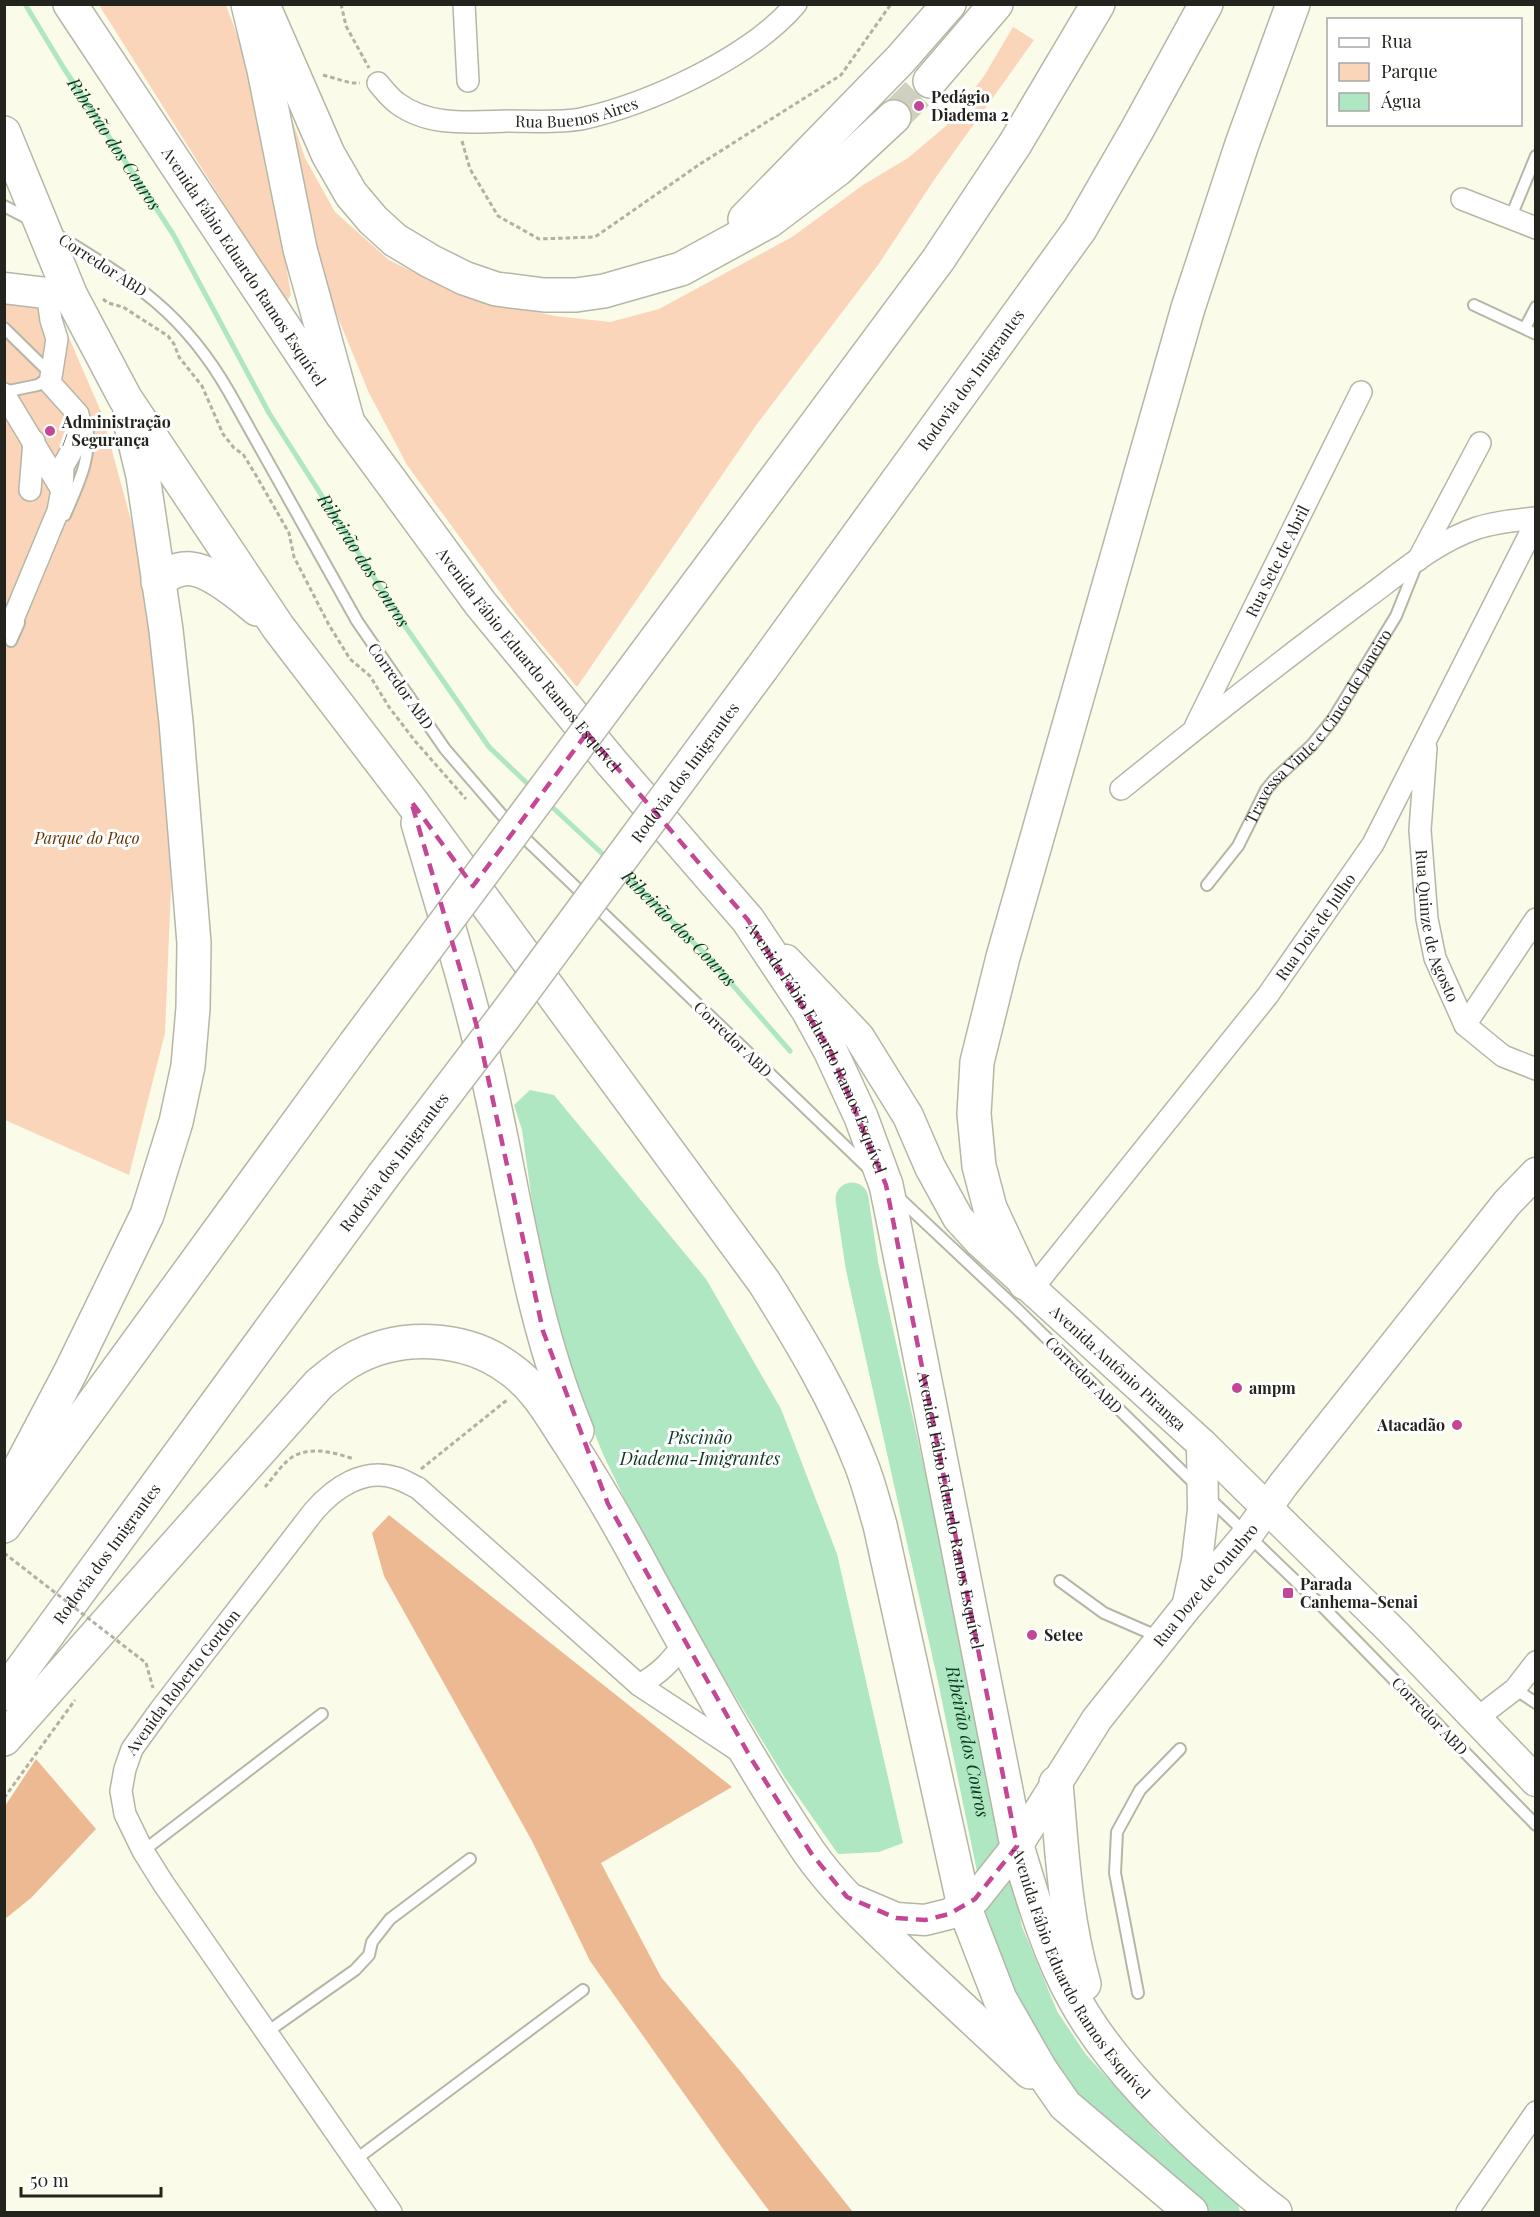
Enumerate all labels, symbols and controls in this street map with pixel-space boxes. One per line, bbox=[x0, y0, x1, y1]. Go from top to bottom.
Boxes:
legend bbox=[1327, 18, 1522, 126]
text: Rua bbox=[1381, 29, 1412, 53]
text: Parque bbox=[1381, 59, 1438, 83]
water label: Ribeirão dos Couros bbox=[62, 72, 167, 215]
place label: Pedágio Diadema 2 bbox=[931, 86, 1009, 125]
text: Água bbox=[1380, 89, 1421, 113]
street label: Rua Buenos Aires bbox=[515, 92, 641, 132]
marker: Pedágio Diadema 2 bbox=[912, 99, 926, 113]
street label: Avenida Fábio Eduardo Ramos Esquível bbox=[157, 142, 331, 390]
street label: Corredor ABD bbox=[55, 228, 151, 301]
street label: Rodovia dos Imigrantes bbox=[912, 305, 1029, 454]
place label: Administração / Segurança bbox=[61, 411, 171, 450]
marker: Administração / Segurança bbox=[43, 424, 57, 438]
water label: Ribeirão dos Couros bbox=[312, 488, 416, 632]
street label: Rua Sete de Abril bbox=[1240, 501, 1314, 620]
street label: Avenida Fábio Eduardo Ramos Esquível bbox=[432, 542, 626, 776]
street label: Travessa Vinte e Cinco de Janeiro bbox=[1240, 625, 1396, 827]
street label: Corredor ABD bbox=[364, 638, 439, 733]
street label: Rodovia dos Imigrantes bbox=[626, 698, 743, 846]
park label: Parque do Paço bbox=[33, 827, 140, 848]
street label: Rua Quinze de Agosto bbox=[1412, 849, 1464, 1005]
water label: Ribeirão dos Couros bbox=[616, 864, 742, 992]
street label: Rua Dois de Julho bbox=[1270, 869, 1360, 984]
street label: Avenida Fábio Eduardo Ramos Esquível bbox=[742, 917, 892, 1176]
street label: Corredor ABD bbox=[690, 996, 777, 1081]
street label: Rodovia dos Imigrantes bbox=[334, 1088, 453, 1235]
street label: Avenida Antônio Piranga bbox=[1045, 1299, 1191, 1434]
street label: Corredor ABD bbox=[1041, 1331, 1128, 1418]
street label: Avenida Fábio Eduardo Ramos Esquível bbox=[913, 1369, 989, 1651]
place label: ampm bbox=[1249, 1377, 1296, 1398]
marker: ampm bbox=[1230, 1381, 1244, 1395]
place label: Atacadão bbox=[1376, 1414, 1445, 1435]
marker: Atacadão bbox=[1450, 1418, 1464, 1432]
water label: Piscinão Diadema-Imigrantes bbox=[619, 1425, 780, 1470]
street label: Rodovia dos Imigrantes bbox=[48, 1479, 165, 1628]
street label: Rua Doze de Outubro bbox=[1148, 1519, 1262, 1651]
place label: Parada Canhema-Senai bbox=[1300, 1573, 1418, 1612]
marker: Parada Canhema-Senai bbox=[1281, 1586, 1295, 1600]
street label: Avenida Roberto Gordon bbox=[120, 1604, 244, 1760]
place label: Setee bbox=[1044, 1624, 1083, 1645]
marker: Setee bbox=[1025, 1628, 1039, 1642]
water label: Ribeirão dos Couros bbox=[941, 1662, 995, 1820]
street label: Corredor ABD bbox=[1388, 1672, 1473, 1759]
street label: Avenida Fábio Eduardo Ramos Esquível bbox=[1008, 1844, 1155, 2103]
scale bar bbox=[21, 2160, 160, 2198]
text: 50 m bbox=[30, 2168, 69, 2192]

